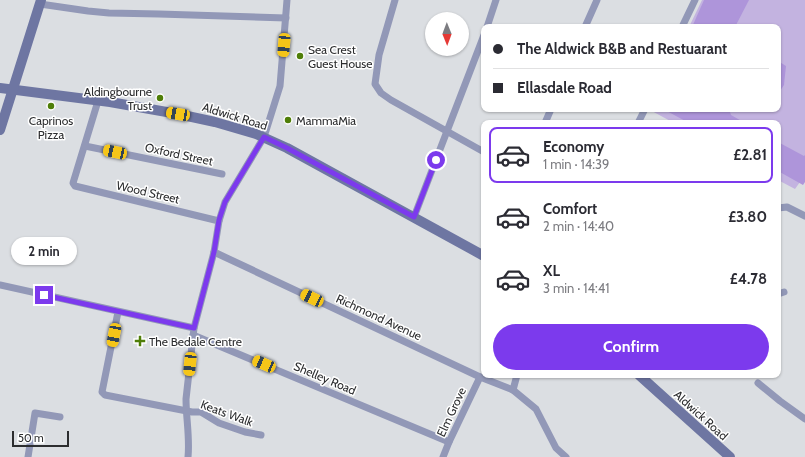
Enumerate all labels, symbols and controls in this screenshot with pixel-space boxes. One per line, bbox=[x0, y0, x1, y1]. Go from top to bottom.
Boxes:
north arrow bbox=[425, 12, 469, 56]
map controls bbox=[425, 12, 469, 56]
car bbox=[277, 33, 291, 57]
text: The Aldwick B&B and Restuarant bbox=[517, 40, 727, 58]
place label: Sea Crest Guest House bbox=[308, 42, 372, 71]
marker: Sea Crest Guest House bbox=[295, 51, 305, 61]
text: Ellasdale Road bbox=[517, 79, 612, 97]
place label: Aldingbourne Trust bbox=[84, 84, 152, 113]
marker: Aldingbourne Trust bbox=[155, 93, 165, 103]
street label: Aldwick Road bbox=[201, 99, 269, 133]
marker: Caprinos Pizza bbox=[46, 101, 56, 111]
car bbox=[165, 106, 191, 122]
place label: Caprinos Pizza bbox=[29, 113, 73, 142]
place label: MammaMia bbox=[296, 113, 356, 128]
marker: MammaMia bbox=[283, 115, 293, 125]
icon: car bbox=[495, 137, 531, 173]
text: Economy bbox=[543, 138, 604, 156]
street label: Oxford Street bbox=[144, 139, 214, 169]
car bbox=[102, 144, 128, 160]
text: £2.81 bbox=[733, 146, 767, 164]
route start bbox=[427, 151, 445, 169]
text: 1 min · 14:39 bbox=[543, 156, 609, 172]
street label: Wood Street bbox=[115, 177, 181, 207]
icon: car bbox=[495, 199, 531, 235]
text: Comfort bbox=[543, 200, 597, 218]
text: £3.80 bbox=[728, 208, 767, 226]
text: 2 min · 14:40 bbox=[543, 218, 614, 234]
callout: 2 min bbox=[11, 237, 77, 265]
text: 2 min bbox=[28, 243, 60, 259]
icon: car bbox=[495, 261, 531, 297]
text: XL bbox=[543, 262, 560, 280]
text: £4.78 bbox=[730, 270, 767, 288]
text: 3 min · 14:41 bbox=[543, 280, 610, 296]
route end bbox=[35, 286, 53, 304]
car bbox=[299, 287, 325, 309]
street label: Richmond Avenue bbox=[334, 291, 424, 343]
car bbox=[106, 322, 122, 348]
button: Confirm bbox=[493, 324, 769, 370]
place label: The Bedale Centre bbox=[149, 334, 242, 349]
marker: The Bedale Centre bbox=[134, 335, 146, 347]
car bbox=[183, 351, 197, 377]
car bbox=[251, 354, 277, 374]
street label: Shelley Road bbox=[292, 358, 358, 398]
street label: Elm Grove bbox=[433, 385, 469, 439]
street label: Aldwick Road bbox=[671, 387, 731, 443]
street label: Keats Walk bbox=[199, 397, 256, 430]
scale bar bbox=[12, 429, 69, 448]
text: 50 m bbox=[18, 431, 44, 445]

